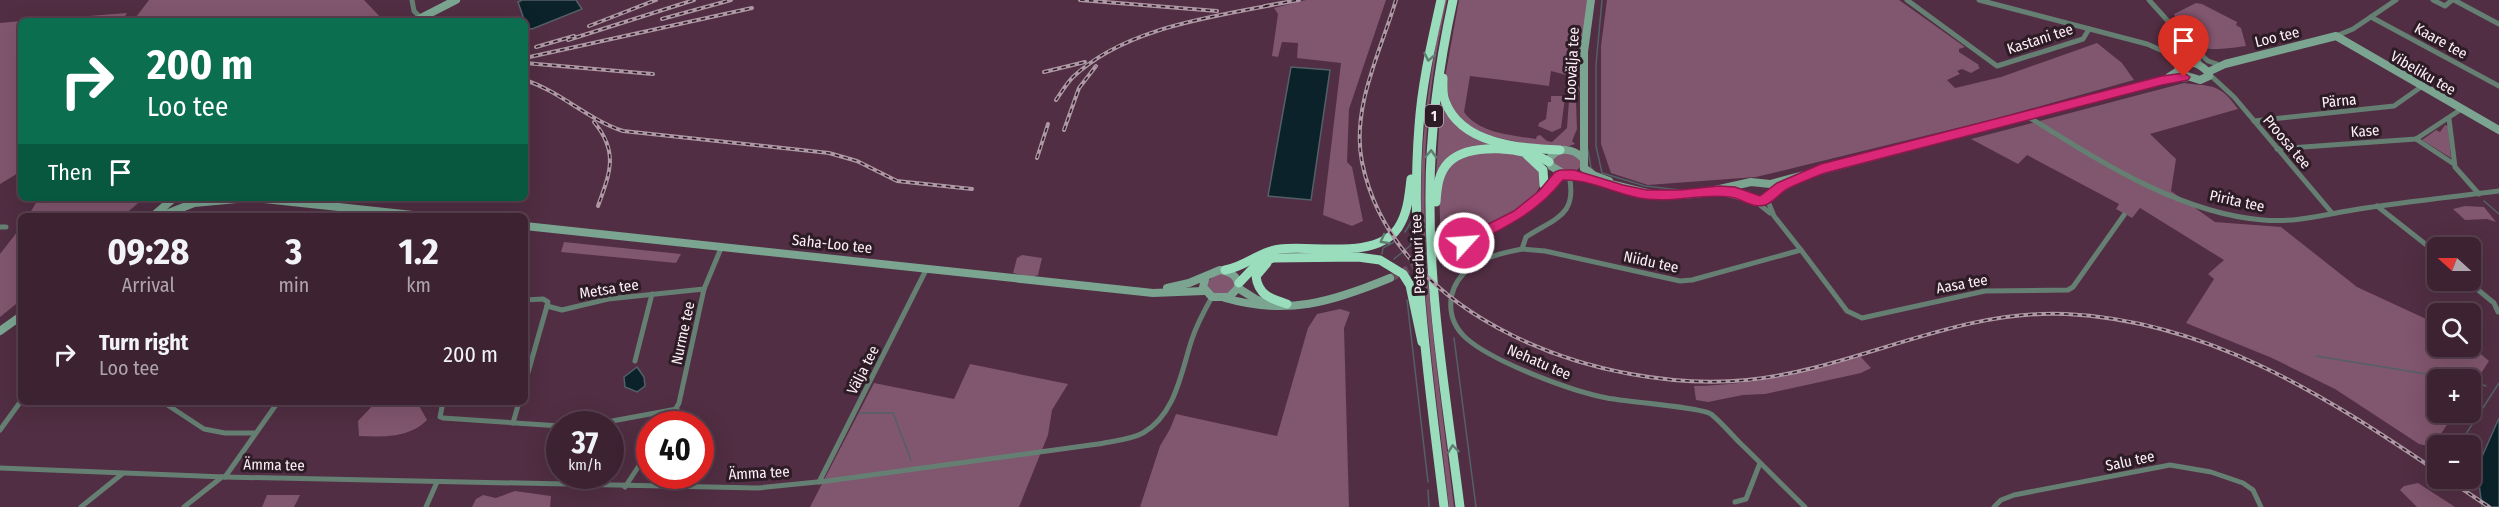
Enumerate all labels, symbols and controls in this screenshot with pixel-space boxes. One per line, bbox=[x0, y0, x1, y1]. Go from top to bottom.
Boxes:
pin bbox=[2158, 15, 2209, 77]
street label: Kaare tee bbox=[2411, 19, 2471, 63]
street label: Kastani tee bbox=[2005, 20, 2075, 58]
street label: Loo tee bbox=[2253, 23, 2301, 51]
icon: arrive bbox=[2167, 24, 2200, 57]
street label: Loovälja tee bbox=[1561, 27, 1583, 101]
text: 200 m bbox=[147, 40, 253, 90]
icon: right bbox=[48, 42, 126, 120]
street label: Vibeliku tee bbox=[2387, 47, 2459, 99]
one-way arrow bbox=[1423, 52, 1436, 62]
street label: Pärna bbox=[2321, 90, 2357, 112]
text: Loo tee bbox=[147, 91, 228, 123]
road number: 1 bbox=[1425, 105, 1443, 127]
street label: Proosa tee bbox=[2259, 111, 2315, 173]
street label: Kase bbox=[2350, 121, 2380, 141]
one-way arrow bbox=[1425, 149, 1437, 158]
icon: arrive bbox=[104, 156, 137, 189]
text: Then bbox=[48, 159, 92, 186]
street label: Pirita tee bbox=[2208, 186, 2266, 216]
position arrow bbox=[1432, 211, 1496, 275]
street label: Peterburi tee bbox=[1407, 214, 1429, 294]
text: 09:28 bbox=[107, 230, 189, 274]
text: 3 bbox=[285, 230, 302, 274]
text: 1.2 bbox=[399, 230, 439, 274]
street label: Saha-Loo tee bbox=[791, 231, 873, 257]
one-way arrow bbox=[1380, 233, 1390, 244]
north arrow bbox=[2427, 237, 2481, 291]
map controls bbox=[2427, 237, 2481, 489]
street label: Niidu tee bbox=[1622, 247, 1680, 277]
street label: Aasa tee bbox=[1935, 271, 1989, 297]
text: Arrival bbox=[122, 273, 175, 297]
text: min bbox=[278, 273, 309, 297]
text: km bbox=[406, 273, 431, 297]
street label: Metsa tee bbox=[578, 275, 640, 303]
street label: Nurme tee bbox=[668, 300, 698, 366]
button: search bbox=[2427, 303, 2481, 357]
text: Turn right bbox=[99, 329, 188, 356]
icon: right bbox=[48, 338, 81, 371]
text: 200 m bbox=[443, 341, 498, 368]
street label: Nehatu tee bbox=[1504, 341, 1574, 383]
street label: Välja tee bbox=[843, 343, 883, 397]
text: Loo tee bbox=[99, 356, 159, 380]
button: + bbox=[2427, 369, 2481, 423]
speed limit sign: 40 bbox=[636, 411, 714, 489]
text: 37 bbox=[572, 425, 598, 461]
button: − bbox=[2427, 435, 2481, 489]
one-way arrow bbox=[1447, 444, 1459, 453]
street label: Salu tee bbox=[2104, 447, 2156, 475]
street label: Ämma tee bbox=[243, 455, 305, 475]
text: km/h bbox=[568, 456, 602, 474]
street label: Ämma tee bbox=[728, 462, 790, 484]

